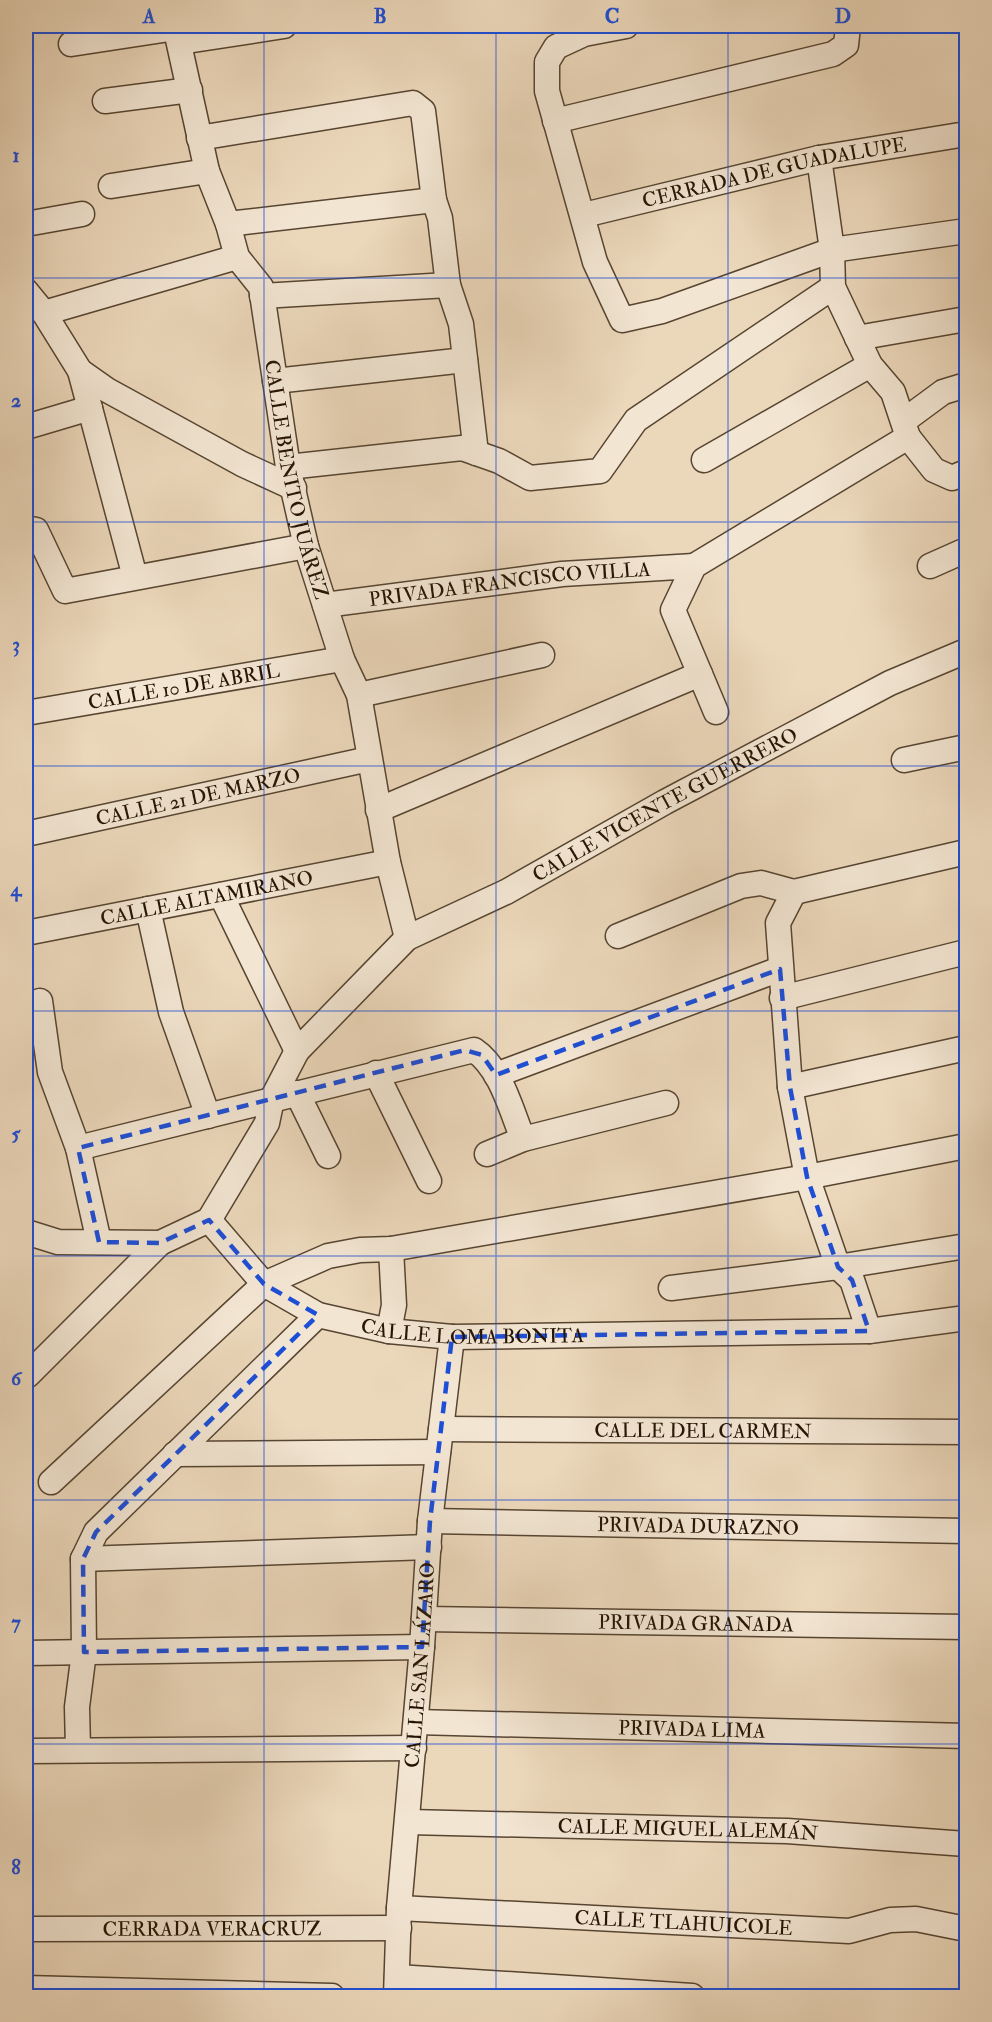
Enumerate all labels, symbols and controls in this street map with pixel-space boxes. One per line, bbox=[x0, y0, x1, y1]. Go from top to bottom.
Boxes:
text: A bbox=[142, 4, 156, 29]
text: B bbox=[373, 4, 387, 29]
text: C bbox=[605, 4, 619, 29]
text: D bbox=[835, 4, 851, 29]
street label: CERRADA DE GUADALUPE bbox=[640, 132, 908, 213]
text: 1 bbox=[12, 143, 20, 168]
street label: CALLE BENITO JUÁREZ bbox=[259, 358, 334, 602]
text: 2 bbox=[11, 388, 21, 413]
street label: PRIVADA FRANCISCO VILLA bbox=[367, 557, 652, 612]
text: 3 bbox=[12, 632, 20, 657]
street label: CALLE 10 DE ABRIL bbox=[86, 658, 282, 715]
street label: CALLE VICENTE GUERRERO bbox=[528, 722, 802, 888]
street label: CALLE 21 DE MARZO bbox=[93, 762, 303, 831]
street label: CALLE ALTAMIRANO bbox=[98, 865, 315, 931]
text: 4 bbox=[10, 877, 23, 902]
text: 5 bbox=[12, 1121, 22, 1146]
street label: CALLE LOMA BONITA bbox=[358, 1313, 585, 1350]
text: 6 bbox=[11, 1366, 23, 1391]
street label: CALLE DEL CARMEN bbox=[594, 1418, 812, 1444]
street label: PRIVADA DURAZNO bbox=[597, 1512, 799, 1541]
street label: CALLE SAN LÁZARO bbox=[399, 1561, 440, 1769]
text: 7 bbox=[11, 1610, 21, 1635]
street label: PRIVADA GRANADA bbox=[598, 1610, 794, 1637]
street label: PRIVADA LIMA bbox=[618, 1715, 766, 1744]
street label: CALLE MIGUEL ALEMÁN bbox=[557, 1814, 819, 1846]
text: 8 bbox=[11, 1855, 21, 1880]
street label: CALLE TLAHUICOLE bbox=[574, 1905, 793, 1941]
street label: CERRADA VERACRUZ bbox=[103, 1916, 321, 1942]

